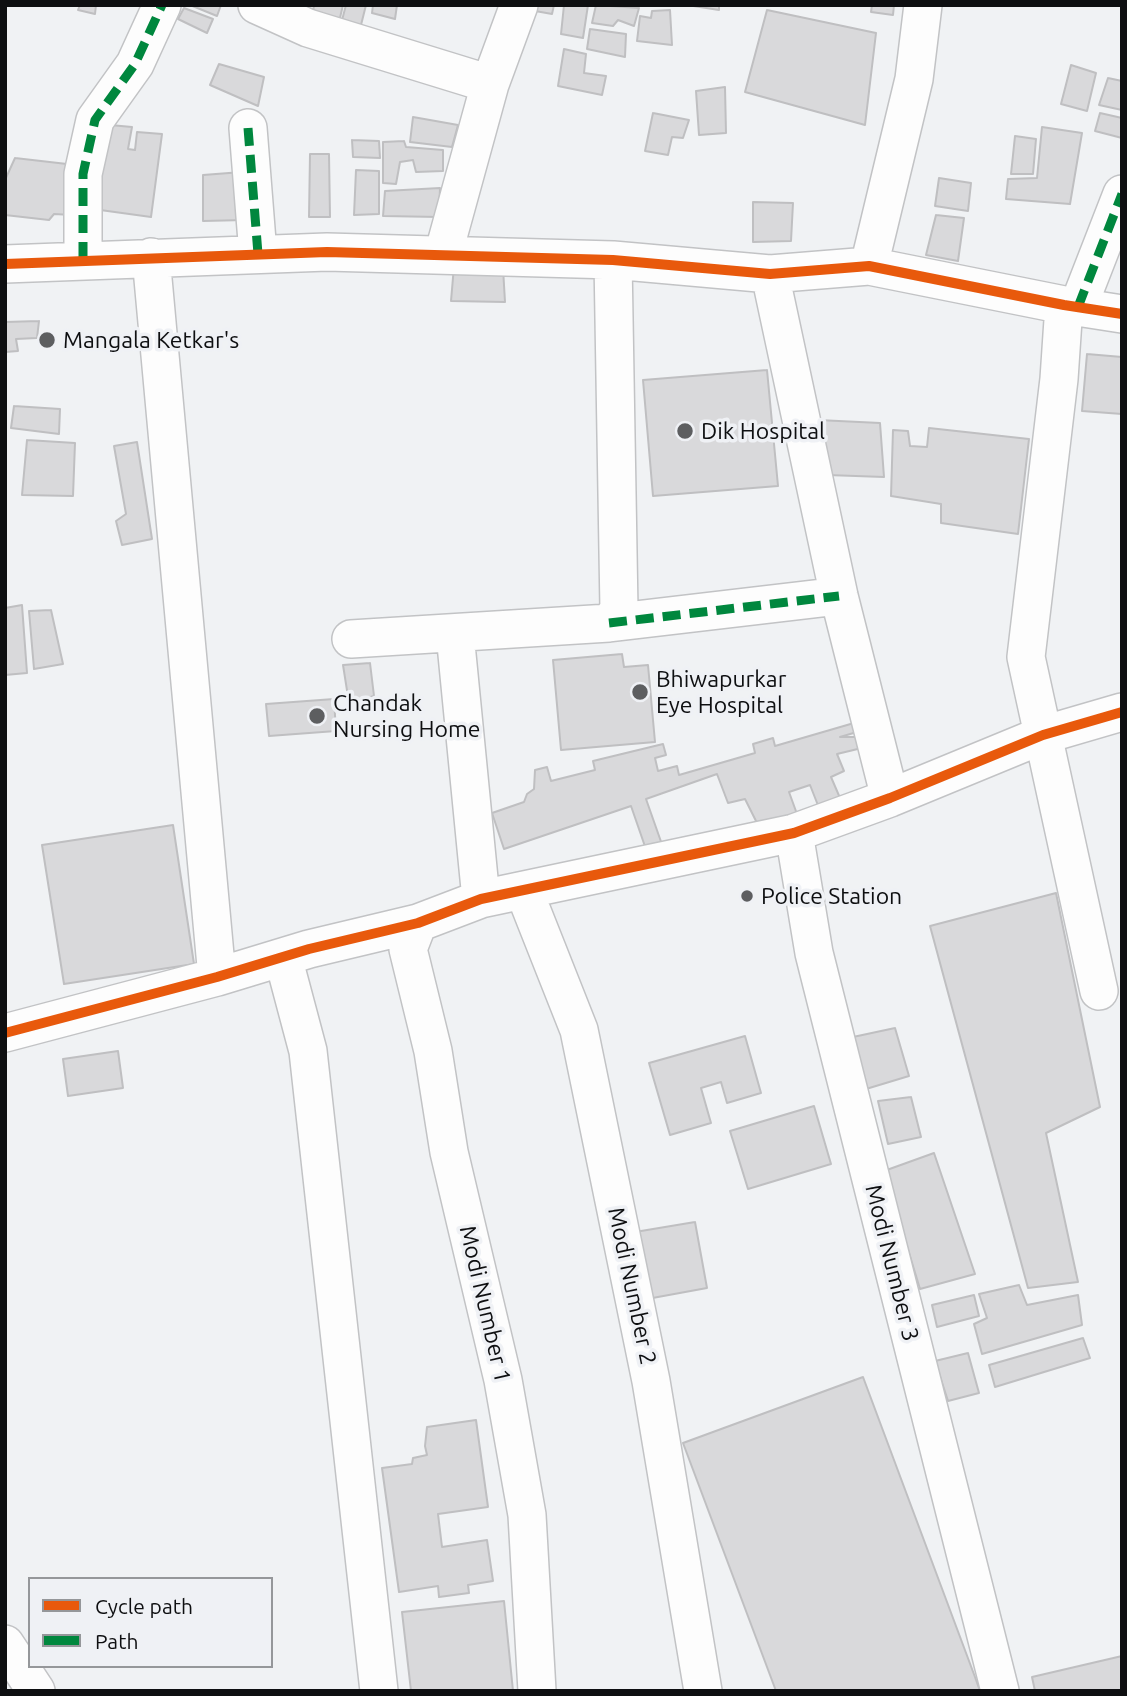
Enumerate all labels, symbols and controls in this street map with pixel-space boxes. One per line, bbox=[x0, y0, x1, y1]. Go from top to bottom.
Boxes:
place label: Mangala Ketkar's bbox=[63, 326, 239, 354]
marker: Mangala Ketkar's bbox=[37, 330, 57, 350]
place label: Dik Hospital bbox=[701, 417, 825, 445]
marker: Dik Hospital bbox=[675, 421, 695, 441]
place label: Bhiwapurkar Eye Hospital bbox=[656, 665, 786, 719]
marker: Bhiwapurkar Eye Hospital bbox=[630, 682, 650, 702]
place label: Chandak Nursing Home bbox=[333, 689, 480, 743]
marker: Chandak Nursing Home bbox=[307, 706, 327, 726]
place label: Police Station bbox=[761, 882, 902, 910]
marker: Police Station bbox=[739, 888, 755, 904]
street label: Modi Number 3 bbox=[859, 1182, 925, 1344]
street label: Modi Number 2 bbox=[602, 1205, 662, 1367]
street label: Modi Number 1 bbox=[454, 1223, 516, 1385]
legend bbox=[28, 1577, 273, 1668]
text: Cycle path bbox=[95, 1594, 193, 1618]
text: Path bbox=[95, 1629, 138, 1653]

